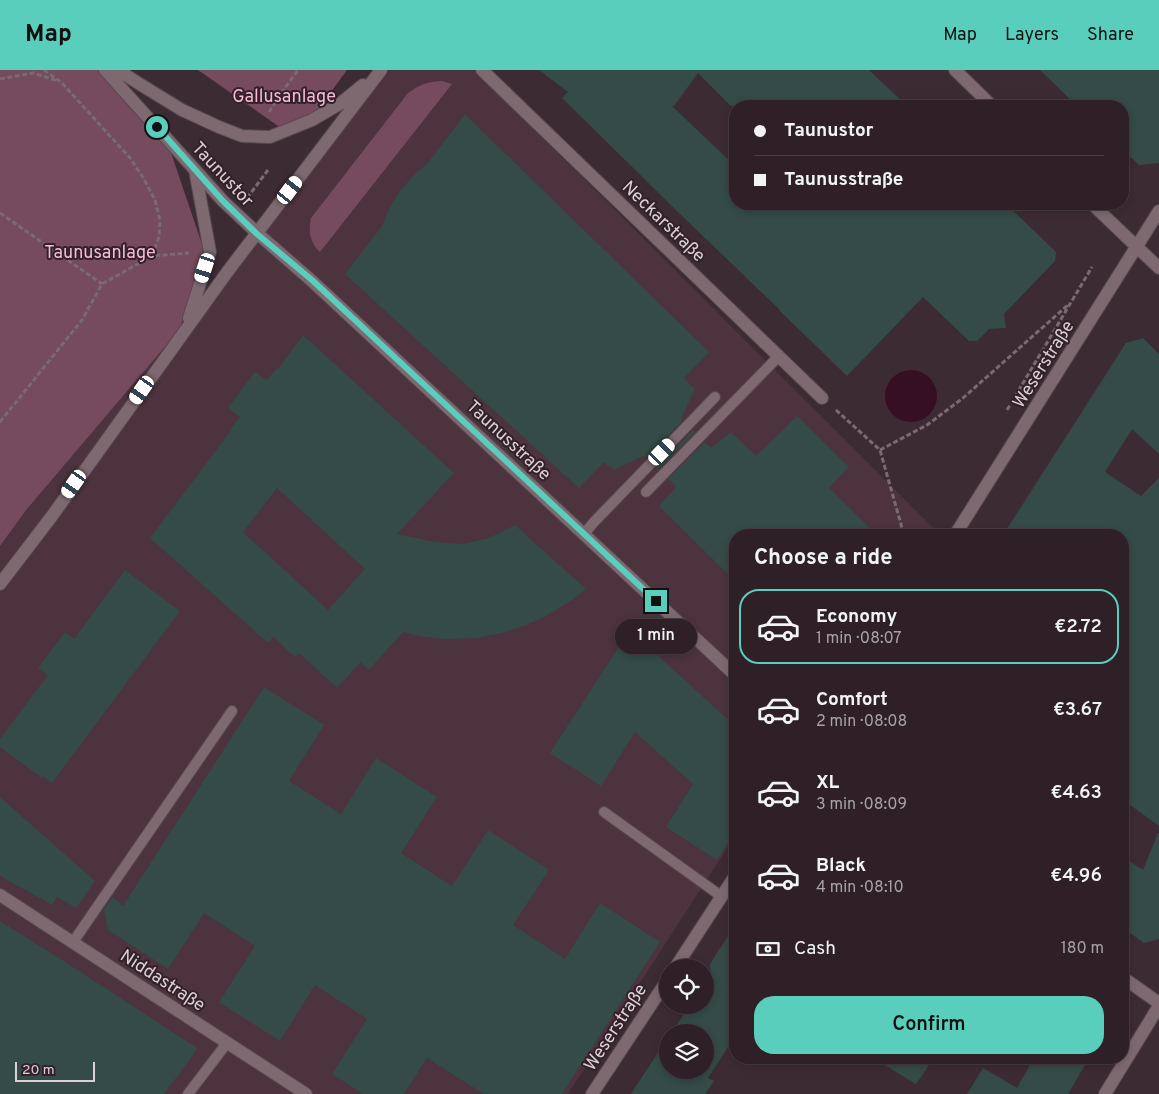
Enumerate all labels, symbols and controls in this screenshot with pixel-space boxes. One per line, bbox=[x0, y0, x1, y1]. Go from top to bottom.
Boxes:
text: Map bbox=[25, 20, 72, 50]
text: Map bbox=[943, 24, 977, 47]
text: Layers bbox=[1005, 24, 1059, 47]
text: Share bbox=[1087, 24, 1134, 47]
park label: Gallusanlage bbox=[232, 86, 336, 109]
route start bbox=[146, 116, 168, 138]
text: Taunustor bbox=[784, 119, 873, 143]
street label: Taunustor bbox=[186, 137, 258, 213]
text: Taunusstraße bbox=[784, 168, 903, 192]
car bbox=[274, 174, 305, 206]
street label: Neckarstraße bbox=[616, 176, 710, 268]
park label: Taunusanlage bbox=[44, 242, 156, 265]
car bbox=[193, 251, 216, 285]
street label: Weserstraße bbox=[1008, 317, 1080, 413]
car bbox=[127, 373, 156, 407]
street label: Taunusstraße bbox=[461, 396, 555, 486]
car bbox=[646, 436, 677, 468]
car bbox=[59, 467, 88, 501]
text: Choose a ride bbox=[754, 545, 892, 572]
route end bbox=[645, 590, 667, 612]
icon: car bbox=[756, 604, 801, 649]
text: Economy bbox=[816, 605, 897, 629]
text: €2.72 bbox=[1054, 615, 1102, 639]
callout: 1 min bbox=[615, 618, 697, 654]
text: 1 min bbox=[637, 626, 675, 646]
text: 1 min · 08:07 bbox=[816, 629, 902, 649]
icon: car bbox=[756, 687, 801, 732]
text: Comfort bbox=[816, 688, 888, 712]
text: €3.67 bbox=[1053, 698, 1102, 722]
text: 2 min · 08:08 bbox=[816, 712, 907, 732]
icon: car bbox=[756, 770, 801, 815]
text: XL bbox=[816, 771, 839, 795]
text: €4.63 bbox=[1051, 781, 1102, 805]
text: 3 min · 08:09 bbox=[816, 795, 907, 815]
icon: car bbox=[756, 853, 801, 898]
text: Black bbox=[816, 854, 866, 878]
text: €4.96 bbox=[1050, 864, 1102, 888]
text: 4 min · 08:10 bbox=[816, 878, 904, 898]
icon: cash bbox=[754, 935, 782, 963]
text: Cash bbox=[794, 937, 836, 961]
text: 180 m bbox=[1061, 939, 1104, 959]
street label: Niddastraße bbox=[115, 945, 209, 1017]
map controls bbox=[659, 959, 714, 1079]
button: locate bbox=[659, 959, 714, 1014]
street label: Weserstraße bbox=[580, 980, 653, 1076]
button: Confirm bbox=[754, 996, 1104, 1054]
button: layers bbox=[659, 1024, 714, 1079]
scale bar bbox=[15, 1059, 95, 1082]
text: 20 m bbox=[22, 1062, 55, 1079]

